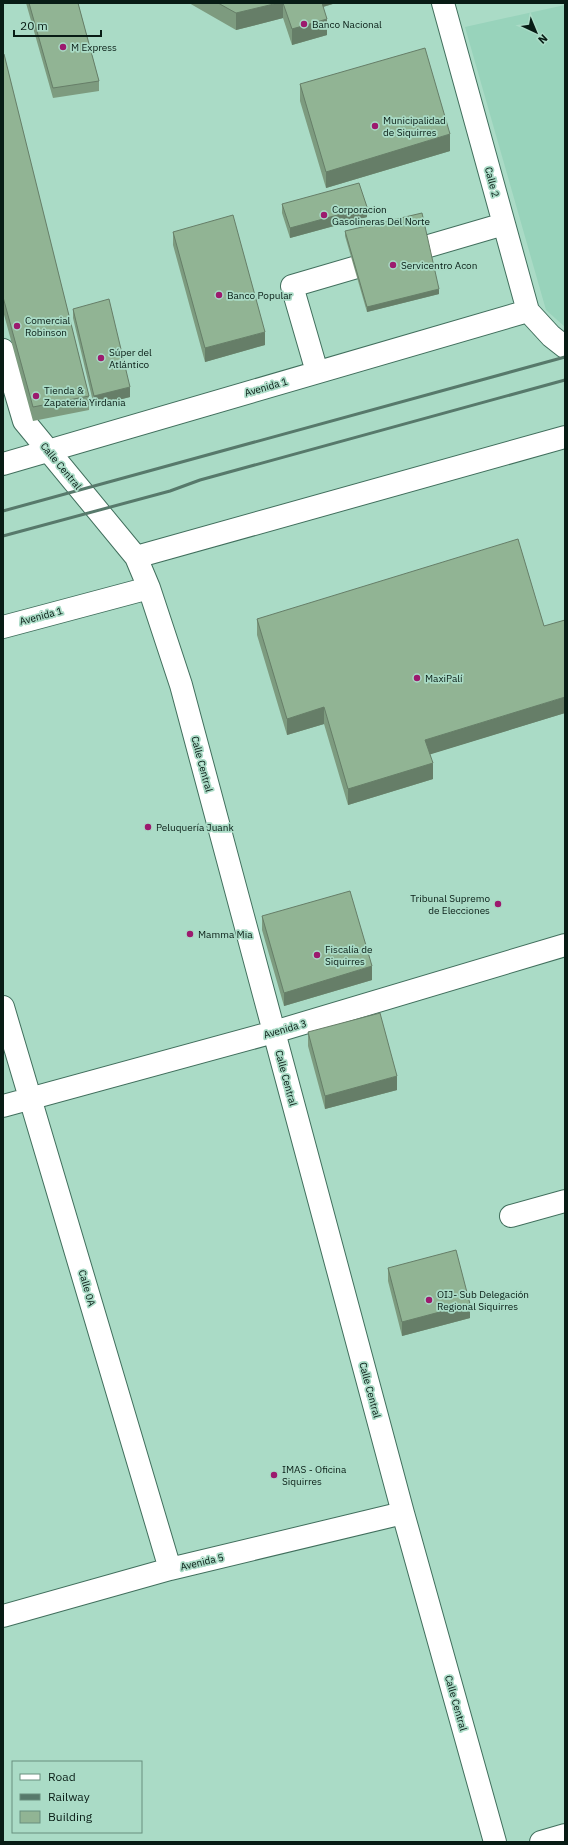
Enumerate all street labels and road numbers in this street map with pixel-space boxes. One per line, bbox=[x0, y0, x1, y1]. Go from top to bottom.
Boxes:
street label: Calle 2 bbox=[482, 165, 502, 199]
street label: Avenida 1 bbox=[243, 375, 289, 399]
street label: Calle Central bbox=[38, 440, 85, 492]
street label: Avenida 1 bbox=[18, 604, 64, 628]
street label: Calle Central bbox=[188, 735, 216, 794]
street label: Avenida 3 bbox=[262, 1017, 308, 1041]
street label: Calle Central bbox=[272, 1049, 300, 1108]
street label: Calle 0A bbox=[76, 1268, 99, 1308]
street label: Calle Central bbox=[356, 1361, 384, 1420]
street label: Avenida 5 bbox=[179, 1551, 225, 1573]
street label: Calle Central bbox=[442, 1674, 470, 1733]

